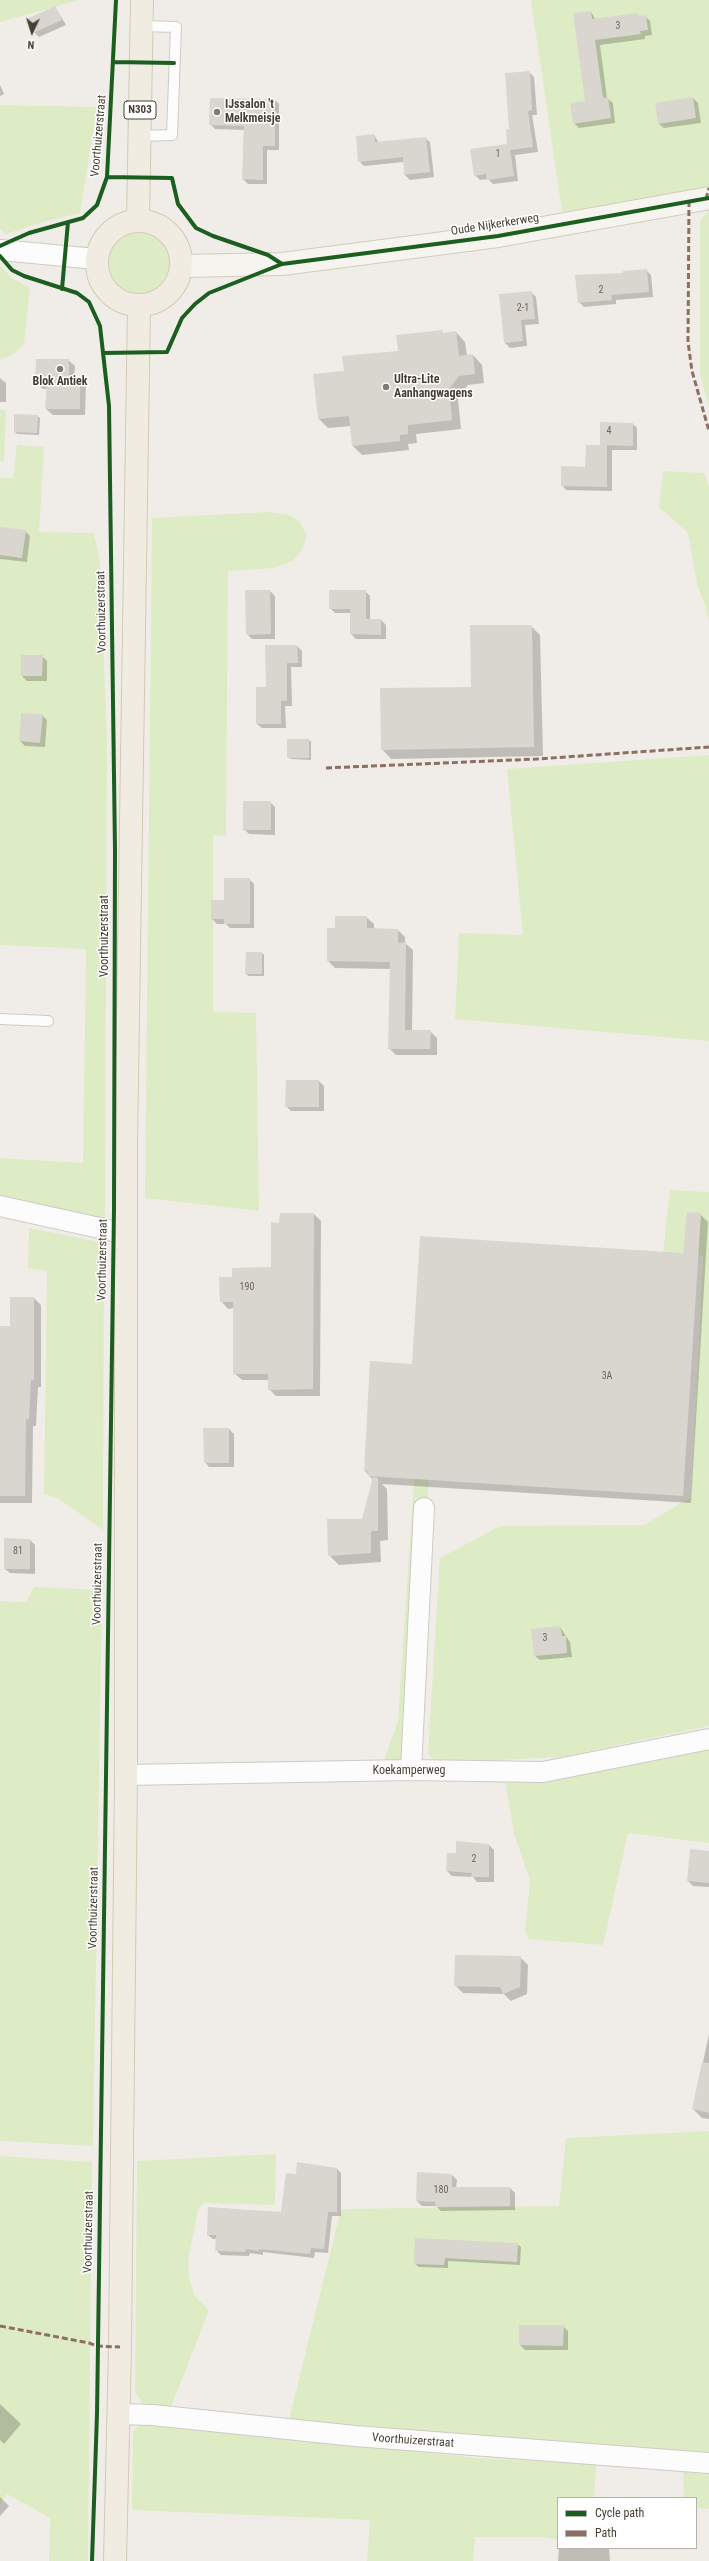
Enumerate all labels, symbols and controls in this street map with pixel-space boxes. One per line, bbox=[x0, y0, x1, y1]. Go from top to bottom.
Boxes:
north arrow bbox=[12, 12, 52, 52]
house number: 3 bbox=[616, 20, 620, 32]
text: N bbox=[27, 38, 35, 51]
street label: Voorthuizerstraat bbox=[88, 94, 110, 178]
place label: IJssalon 't Melkmeisje bbox=[225, 98, 280, 126]
road number: N303 bbox=[124, 101, 156, 119]
marker: IJssalon 't Melkmeisje bbox=[212, 107, 222, 117]
house number: 1 bbox=[496, 148, 500, 160]
street label: Oude Nijkerkerweg bbox=[450, 211, 540, 239]
house number: 2 bbox=[599, 284, 603, 296]
house number: 2-1 bbox=[517, 302, 529, 314]
marker: Blok Antiek bbox=[55, 364, 65, 374]
place label: Ultra-Lite Aanhangwagens bbox=[394, 373, 473, 401]
place label: Blok Antiek bbox=[32, 375, 88, 389]
marker: Ultra-Lite Aanhangwagens bbox=[381, 382, 391, 392]
house number: 4 bbox=[607, 425, 611, 437]
street label: Voorthuizerstraat bbox=[94, 571, 110, 653]
street label: Voorthuizerstraat bbox=[98, 895, 112, 977]
street label: Voorthuizerstraat bbox=[95, 1219, 111, 1301]
house number: 190 bbox=[240, 1281, 254, 1293]
house number: 3A bbox=[602, 1370, 612, 1382]
street label: Voorthuizerstraat bbox=[90, 1543, 106, 1625]
house number: 81 bbox=[13, 1545, 23, 1557]
house number: 3 bbox=[543, 1632, 547, 1644]
street label: Koekamperweg bbox=[373, 1764, 445, 1778]
house number: 2 bbox=[472, 1853, 476, 1865]
street label: Voorthuizerstraat bbox=[86, 1867, 102, 1949]
house number: 180 bbox=[434, 2184, 448, 2196]
street label: Voorthuizerstraat bbox=[81, 2191, 97, 2273]
street label: Voorthuizerstraat bbox=[371, 2431, 455, 2451]
legend bbox=[557, 2497, 697, 2549]
text: Cycle path bbox=[595, 2506, 644, 2520]
text: Path bbox=[595, 2526, 617, 2540]

